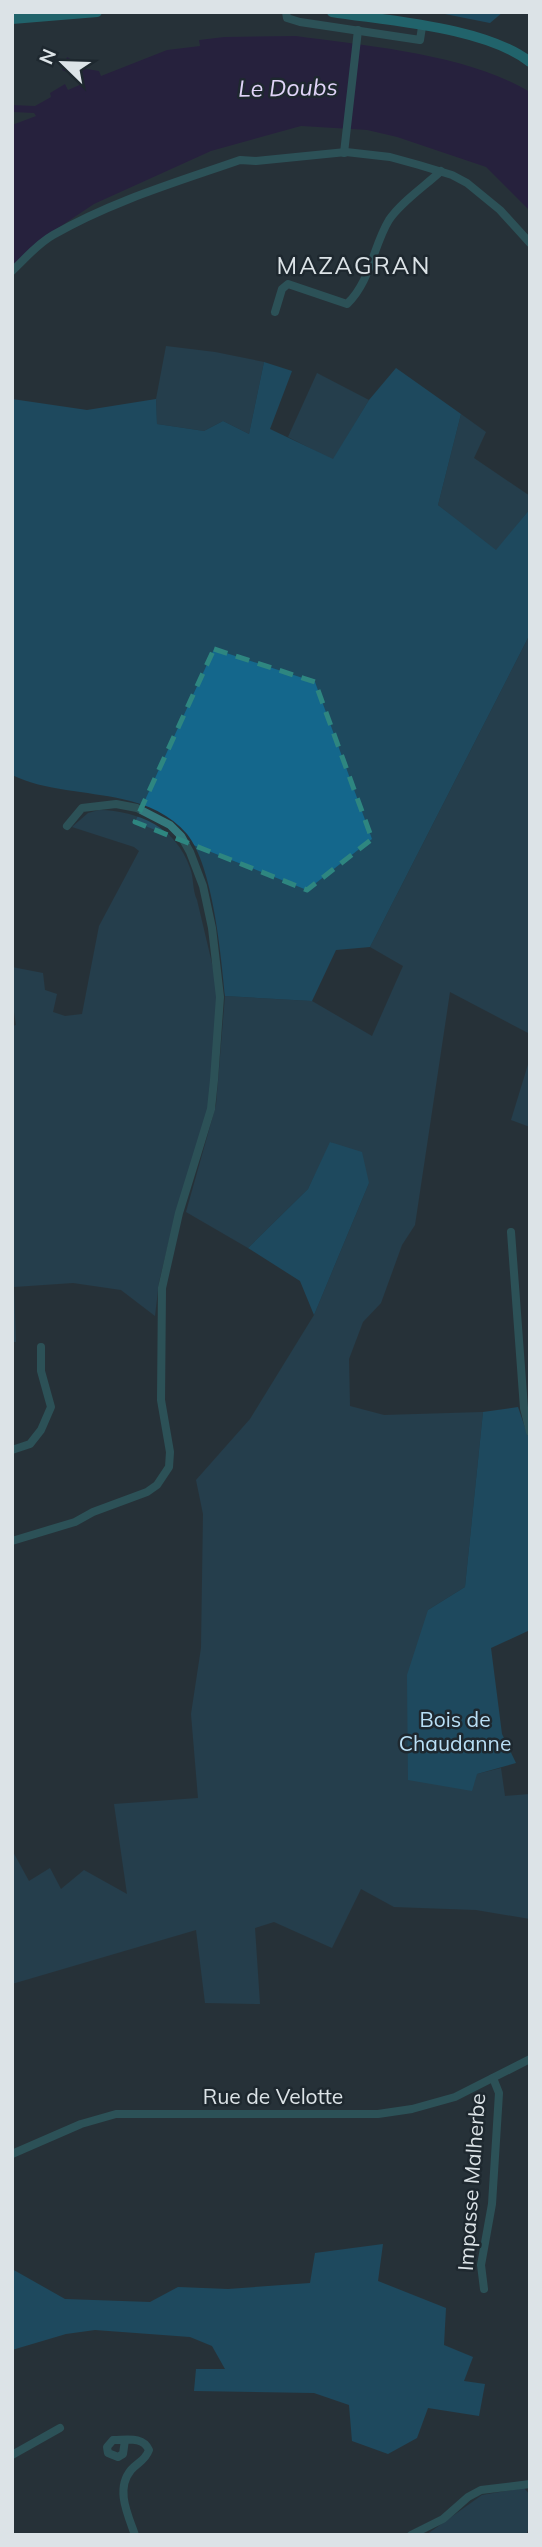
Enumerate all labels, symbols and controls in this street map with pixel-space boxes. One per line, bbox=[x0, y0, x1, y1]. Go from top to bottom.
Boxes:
north arrow bbox=[28, 28, 98, 98]
text: N bbox=[34, 45, 61, 68]
water label: Le Doubs bbox=[238, 72, 338, 103]
district label: MAZAGRAN bbox=[277, 250, 431, 280]
park label: Bois de Chaudanne bbox=[399, 1706, 511, 1756]
street label: Rue de Velotte bbox=[203, 2083, 343, 2109]
street label: Impasse Malherbe bbox=[452, 2092, 490, 2272]

